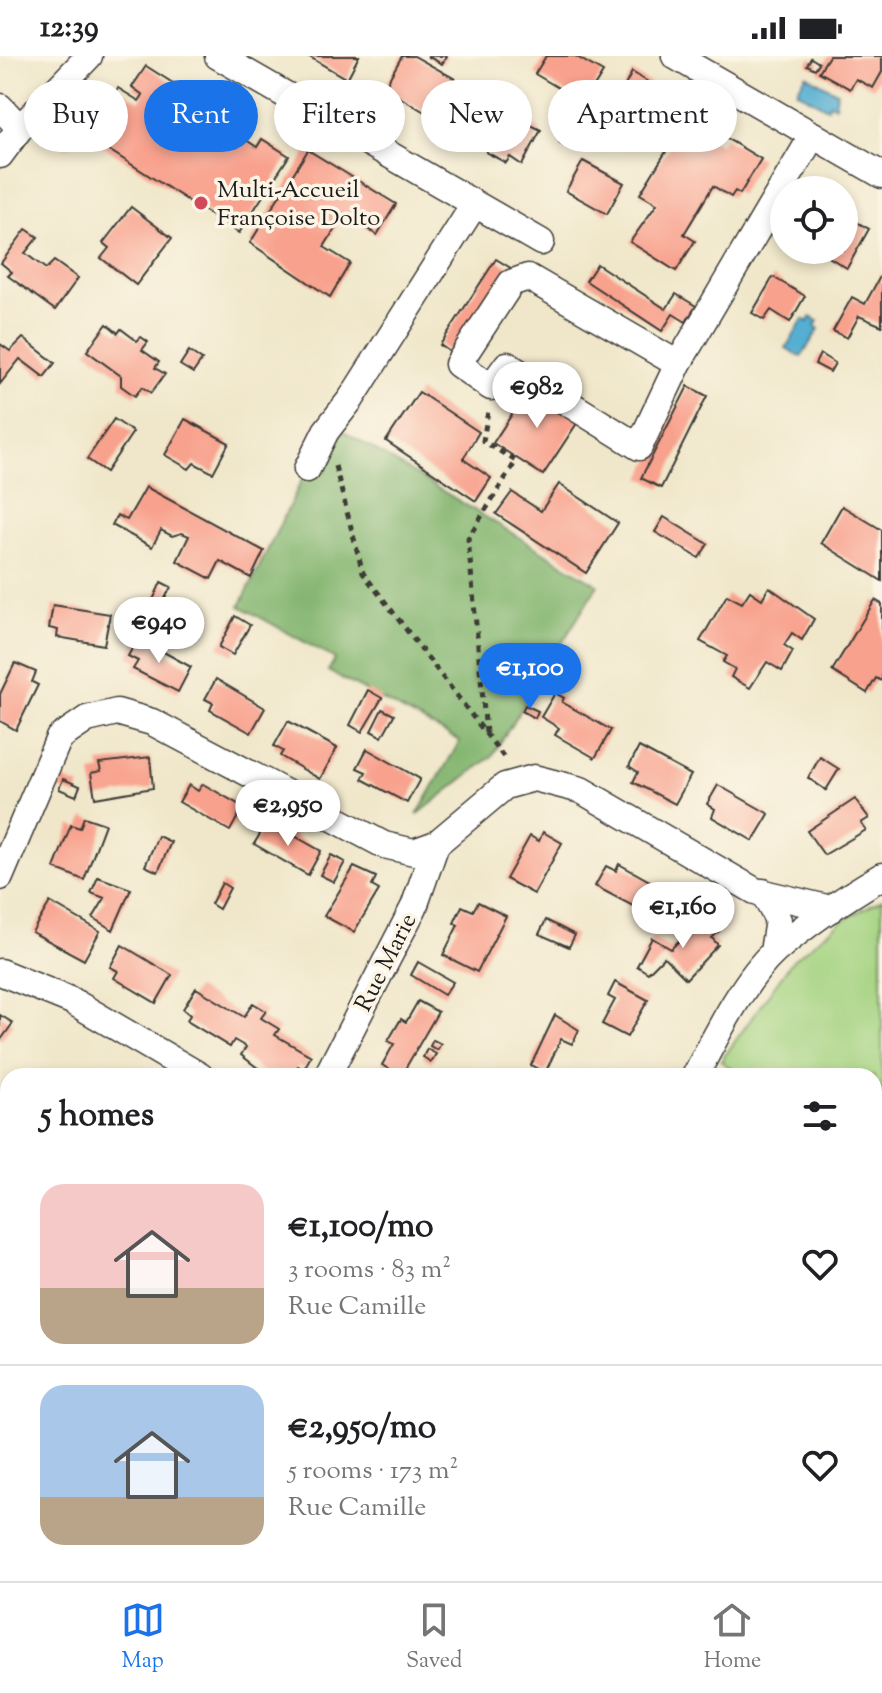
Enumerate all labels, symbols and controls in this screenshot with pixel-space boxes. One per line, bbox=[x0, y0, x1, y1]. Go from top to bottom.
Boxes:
text: 12:39 bbox=[40, 7, 98, 50]
chip: Buy bbox=[24, 80, 128, 152]
chip: Rent bbox=[144, 80, 258, 152]
chip: Filters bbox=[274, 80, 405, 152]
chip: New bbox=[421, 80, 532, 152]
chip: Apartment bbox=[548, 80, 737, 152]
place label: Multi-Accueil Françoise Dolto bbox=[217, 174, 380, 236]
map controls bbox=[770, 176, 858, 264]
button: locate bbox=[770, 176, 858, 264]
marker: Multi-Accueil Françoise Dolto bbox=[192, 194, 210, 212]
pin: €982 bbox=[490, 362, 584, 430]
text: €982 bbox=[510, 369, 564, 406]
pin: €940 bbox=[112, 597, 206, 665]
text: €940 bbox=[131, 604, 187, 641]
pin: €1,100 bbox=[465, 643, 595, 711]
text: €1,100 bbox=[496, 650, 564, 687]
pin: €2,950 bbox=[223, 780, 353, 848]
text: €2,950 bbox=[253, 787, 323, 824]
pin: €1,160 bbox=[618, 882, 748, 950]
text: €1,160 bbox=[650, 889, 716, 926]
street label: Rue Marie bbox=[347, 908, 426, 1018]
text: 5 homes bbox=[40, 1092, 154, 1141]
icon: filters bbox=[798, 1094, 842, 1138]
text: €1,100/mo bbox=[288, 1203, 434, 1252]
icon: home bbox=[104, 1216, 200, 1312]
icon: heart bbox=[798, 1242, 842, 1286]
text: 3 rooms · 83 m² bbox=[288, 1252, 451, 1289]
text: Rue Camille bbox=[288, 1289, 426, 1326]
text: €2,950/mo bbox=[288, 1404, 436, 1453]
icon: home bbox=[104, 1417, 200, 1513]
icon: heart bbox=[798, 1443, 842, 1487]
text: 5 rooms · 173 m² bbox=[288, 1453, 458, 1490]
text: Rue Camille bbox=[288, 1490, 426, 1527]
tab: Map bbox=[121, 1598, 165, 1678]
tab: Saved bbox=[406, 1598, 462, 1678]
tab: Home bbox=[704, 1598, 761, 1678]

